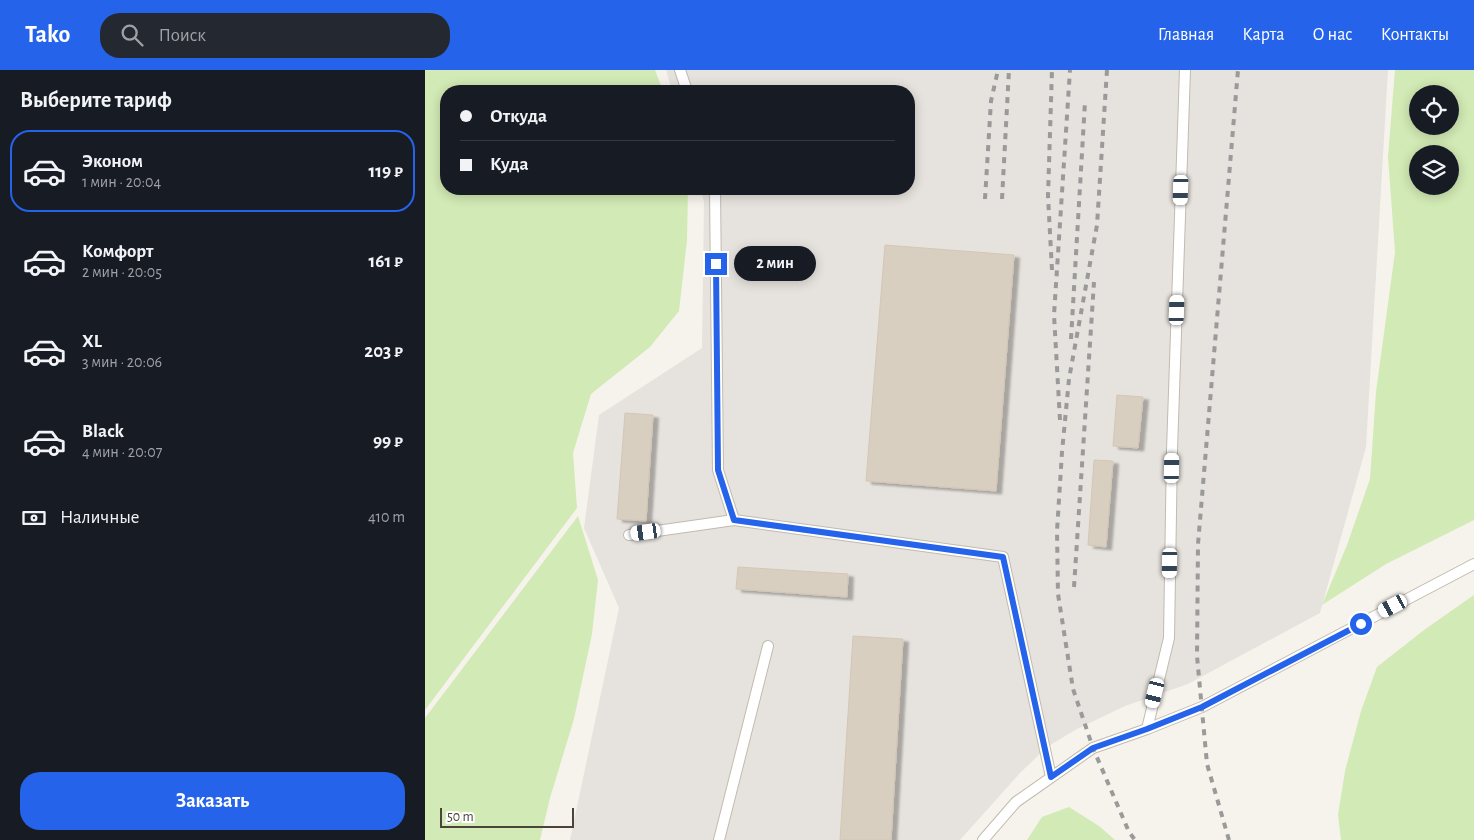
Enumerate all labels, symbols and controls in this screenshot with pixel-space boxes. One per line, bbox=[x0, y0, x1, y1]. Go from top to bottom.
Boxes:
search box bbox=[100, 13, 450, 58]
icon: search bbox=[118, 21, 146, 49]
text: Tako bbox=[25, 23, 70, 47]
text: Поиск bbox=[158, 26, 206, 45]
text: Главная bbox=[1158, 26, 1214, 44]
text: Карта bbox=[1242, 26, 1284, 44]
text: О нас bbox=[1312, 26, 1353, 44]
text: Контакты bbox=[1381, 26, 1449, 44]
map controls bbox=[1409, 85, 1459, 195]
button: locate bbox=[1409, 85, 1459, 135]
text: Выберите тариф bbox=[20, 89, 172, 111]
text: Откуда bbox=[490, 107, 547, 126]
button: layers bbox=[1409, 145, 1459, 195]
icon: car bbox=[22, 149, 67, 194]
text: Эконом bbox=[82, 152, 143, 171]
text: Куда bbox=[490, 155, 529, 174]
text: 119 ₽ bbox=[368, 162, 403, 181]
text: 1 мин · 20:04 bbox=[82, 174, 161, 190]
car bbox=[1172, 175, 1189, 205]
icon: car bbox=[22, 239, 67, 284]
text: Комфорт bbox=[82, 242, 153, 261]
callout: 2 мин bbox=[733, 246, 816, 282]
text: 161 ₽ bbox=[368, 252, 403, 271]
route end bbox=[705, 253, 727, 275]
text: 2 мин bbox=[756, 255, 794, 271]
text: 2 мин · 20:05 bbox=[82, 264, 162, 280]
car bbox=[1168, 295, 1185, 325]
icon: car bbox=[22, 329, 67, 374]
text: XL bbox=[82, 332, 102, 351]
text: 203 ₽ bbox=[364, 342, 403, 361]
text: 3 мин · 20:06 bbox=[82, 354, 162, 370]
icon: car bbox=[22, 419, 67, 464]
text: Black bbox=[82, 422, 124, 441]
text: 99 ₽ bbox=[373, 432, 403, 451]
text: 4 мин · 20:07 bbox=[82, 444, 162, 460]
car bbox=[1164, 453, 1179, 483]
icon: cash bbox=[20, 504, 48, 532]
text: Наличные bbox=[60, 508, 140, 527]
text: 410 m bbox=[368, 509, 405, 525]
car bbox=[630, 522, 661, 542]
car bbox=[1162, 548, 1177, 578]
car bbox=[1376, 592, 1409, 620]
route start bbox=[1350, 613, 1372, 635]
car bbox=[1144, 677, 1165, 709]
button: Заказать bbox=[20, 772, 405, 830]
scale bar bbox=[440, 805, 574, 828]
text: 50 m bbox=[447, 810, 474, 824]

